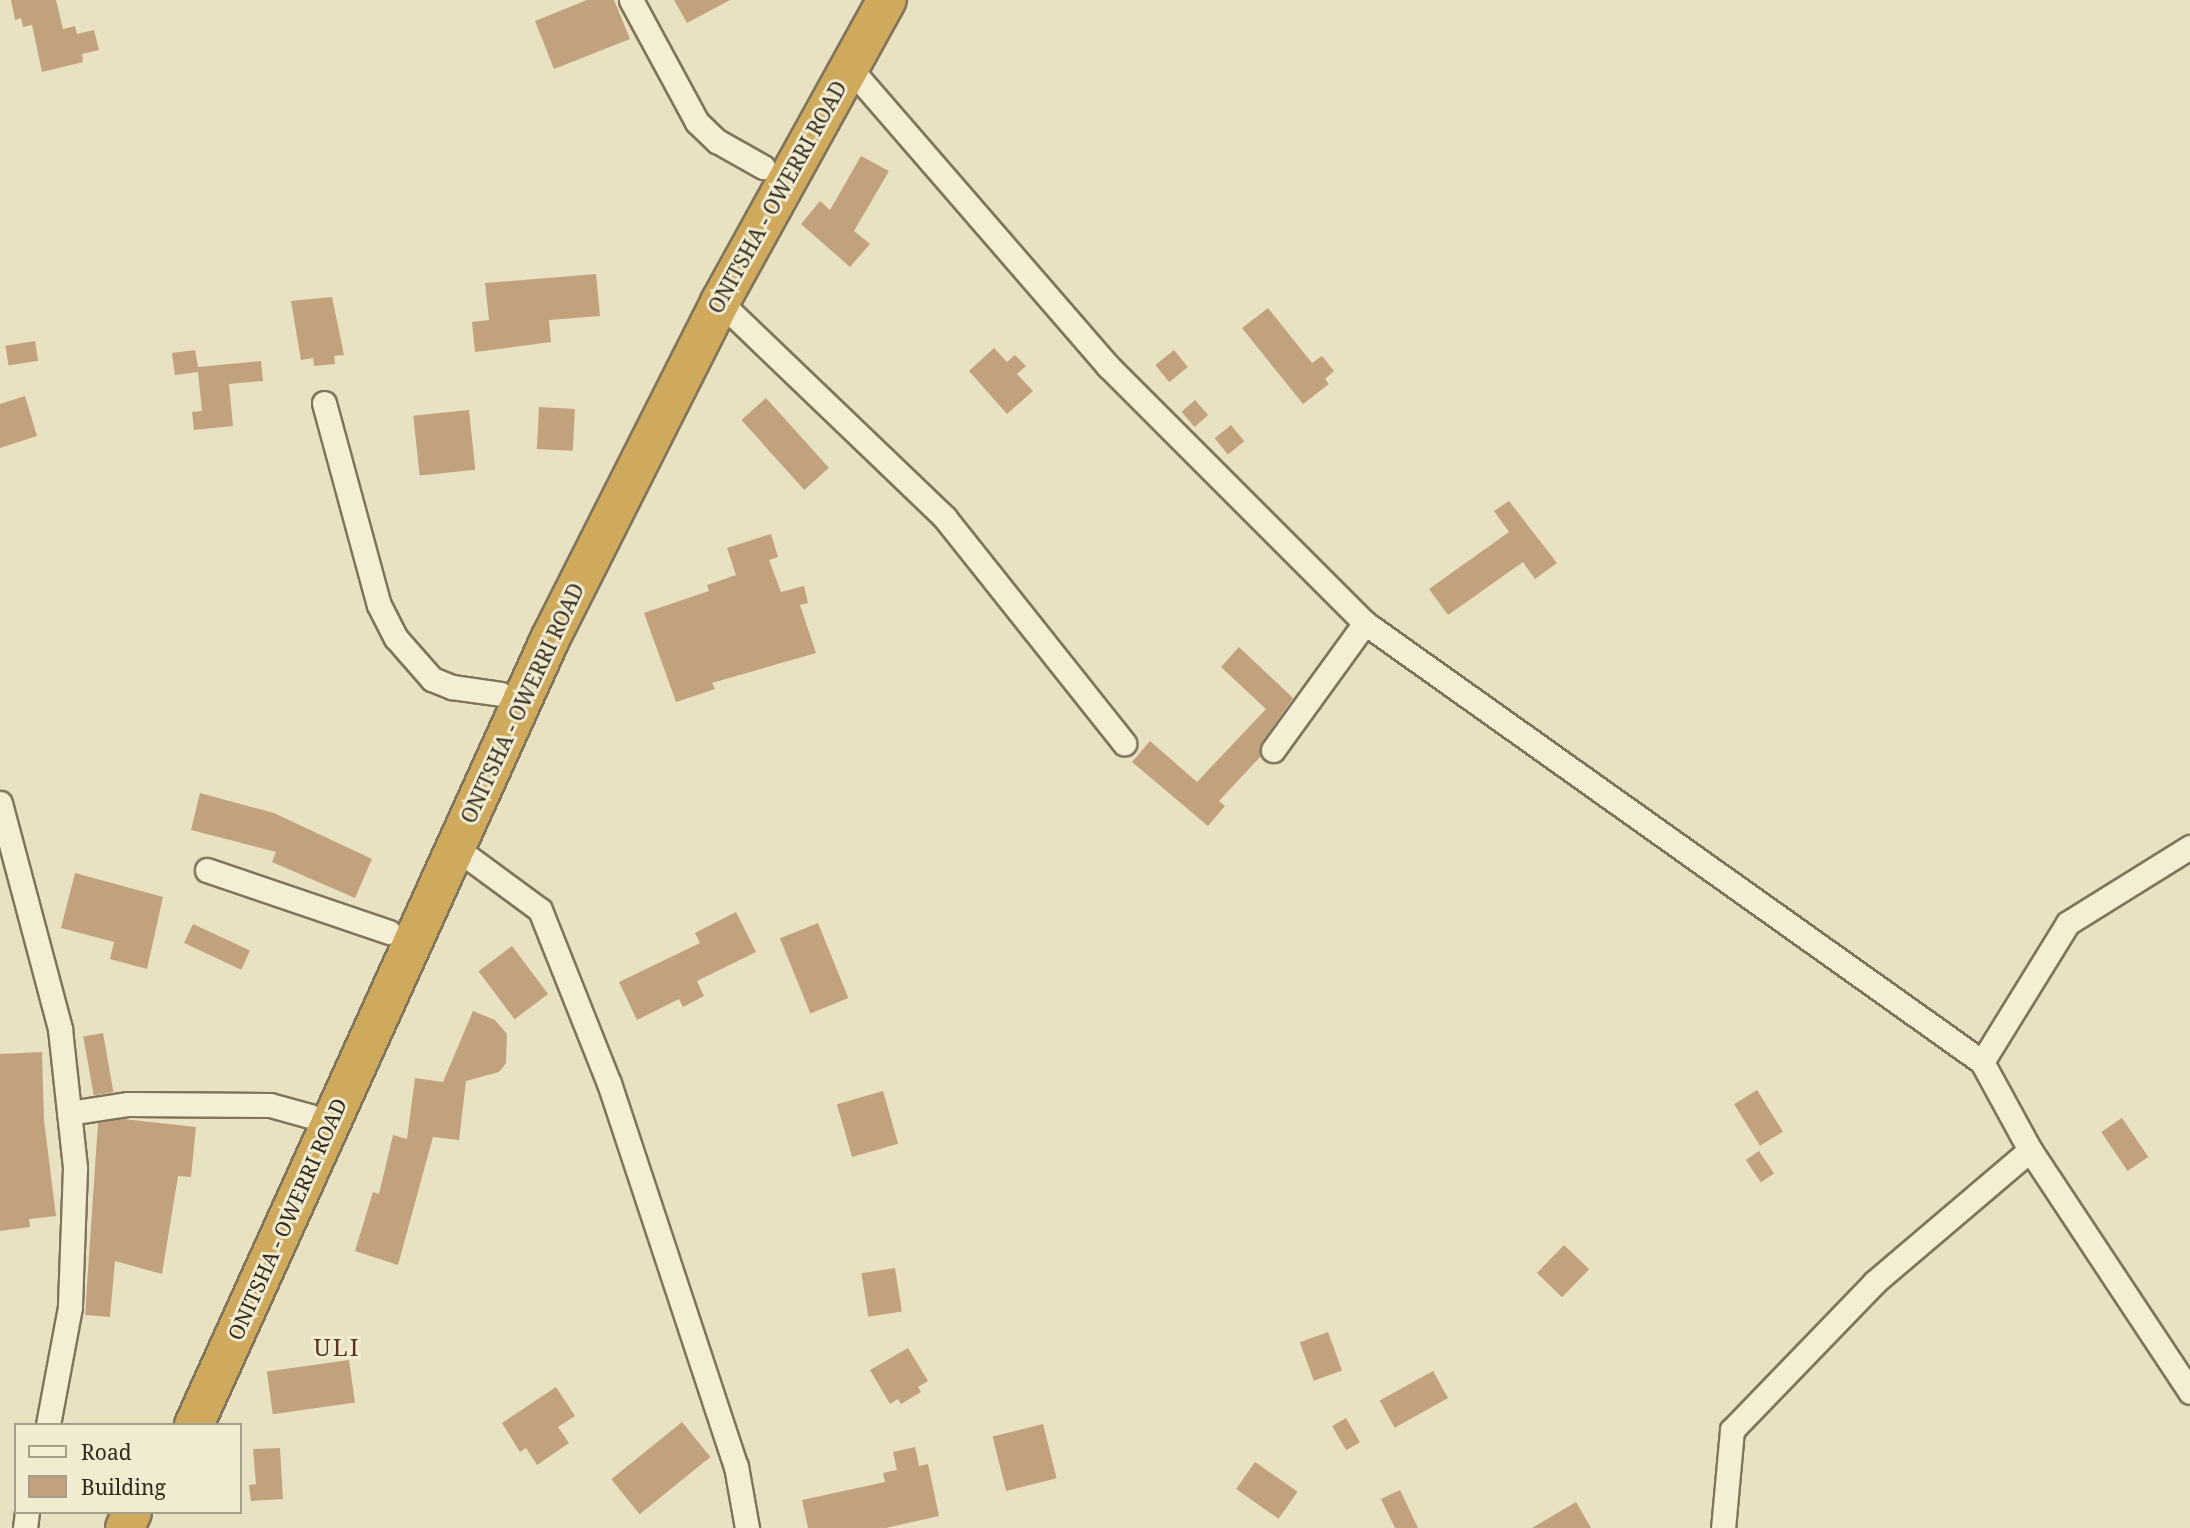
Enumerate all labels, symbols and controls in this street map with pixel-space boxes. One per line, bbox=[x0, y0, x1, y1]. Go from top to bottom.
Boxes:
street label: ONITSHA - OWERRI ROAD bbox=[702, 76, 852, 318]
street label: ONITSHA - OWERRI ROAD bbox=[455, 579, 589, 827]
street label: ONITSHA - OWERRI ROAD bbox=[222, 1094, 352, 1344]
district label: ULI bbox=[314, 1333, 360, 1361]
legend bbox=[14, 1423, 242, 1514]
text: Road bbox=[81, 1438, 132, 1466]
text: Building bbox=[81, 1473, 166, 1501]

